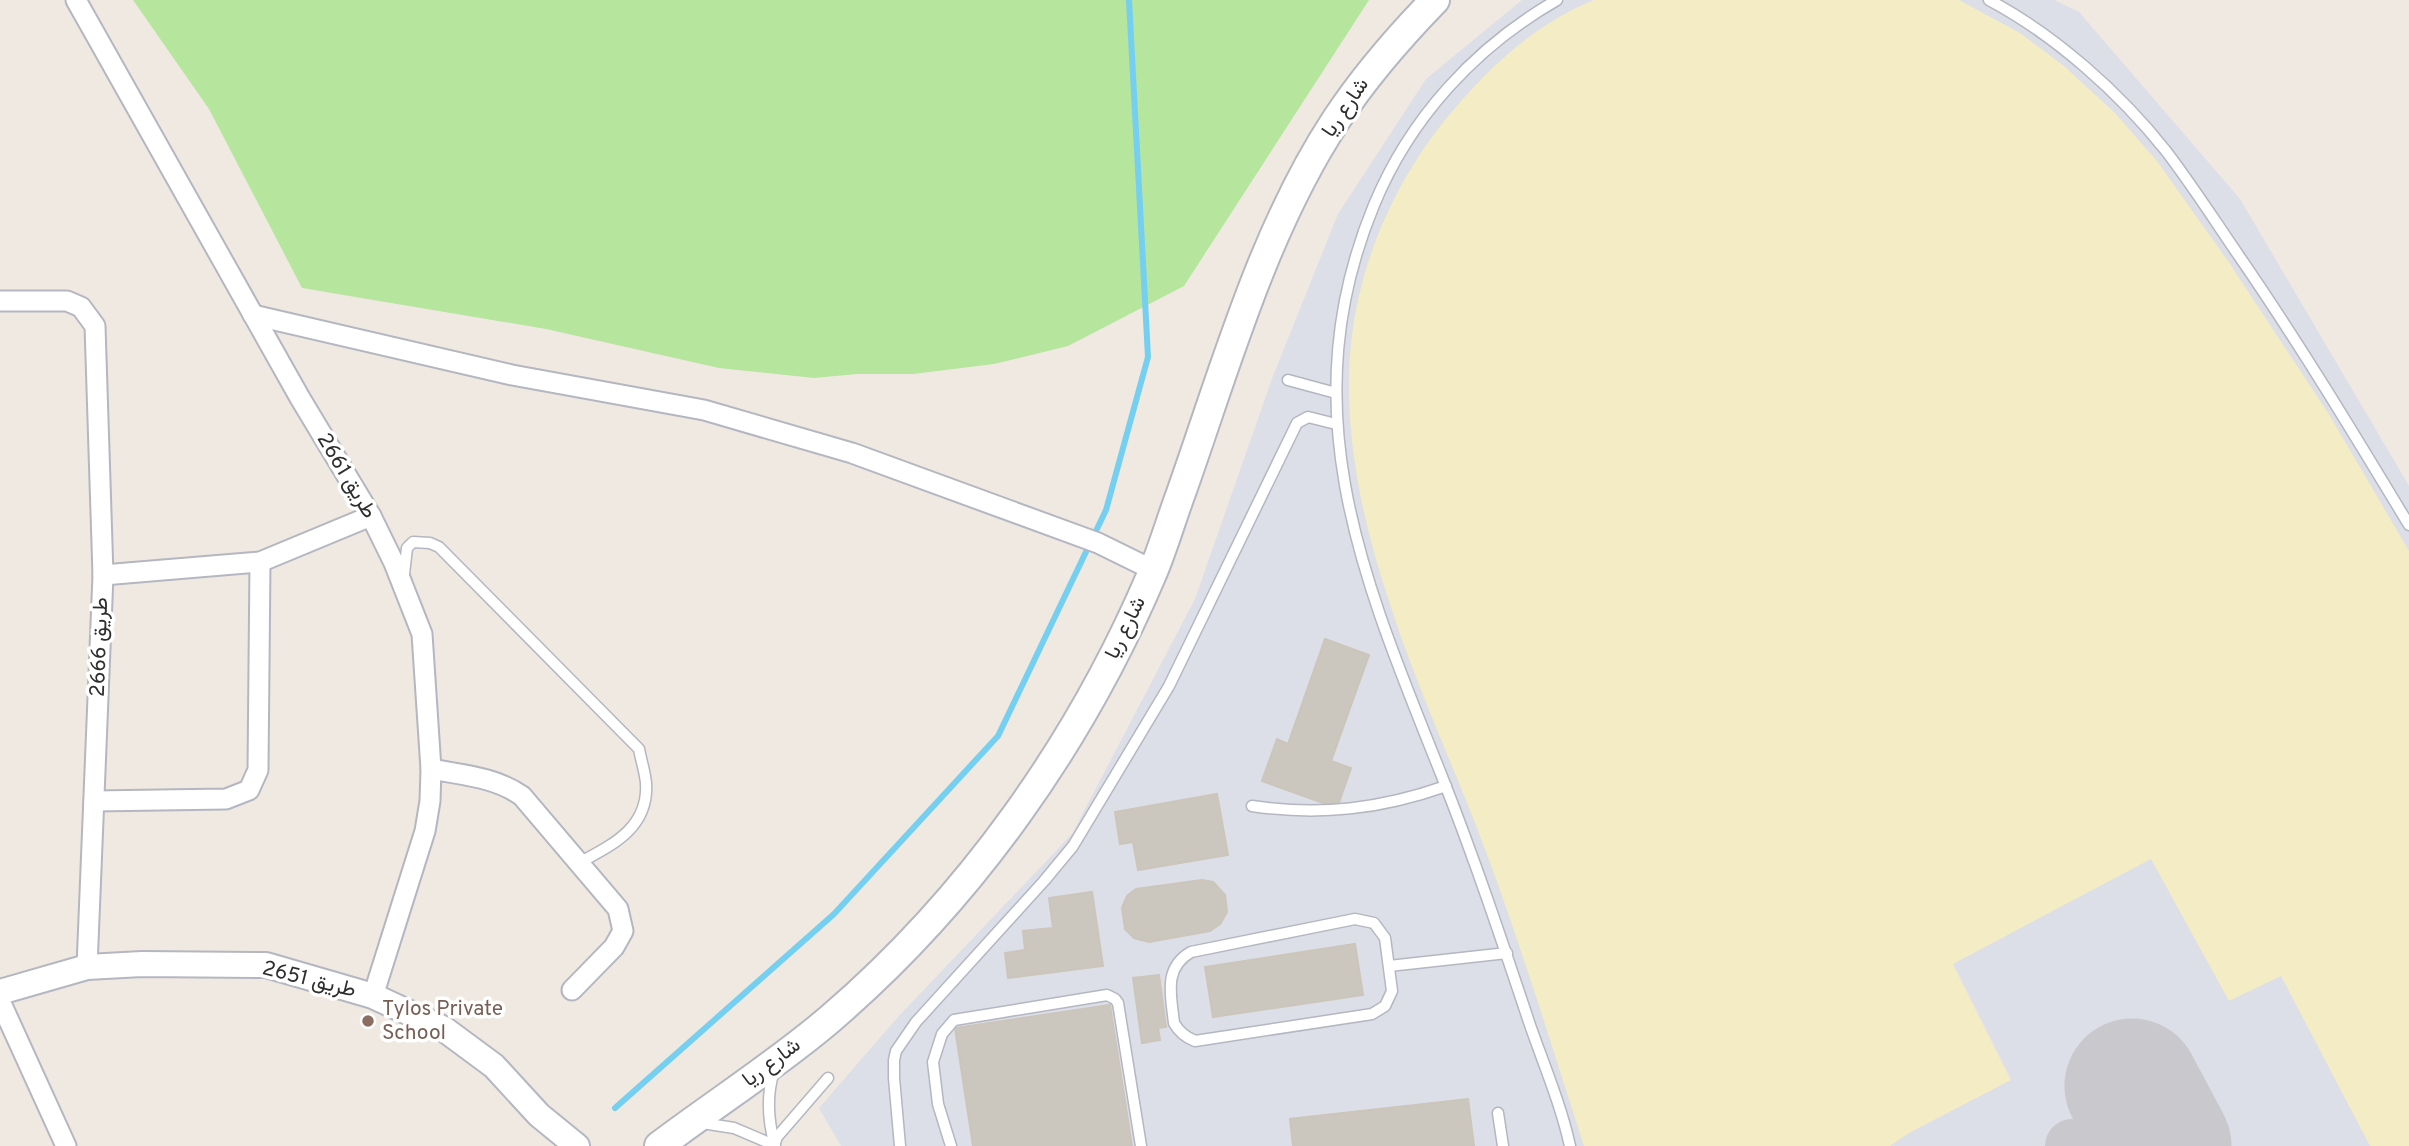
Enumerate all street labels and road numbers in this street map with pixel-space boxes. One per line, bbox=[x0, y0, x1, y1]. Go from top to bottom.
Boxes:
street label: شارع ريا bbox=[1316, 73, 1376, 143]
street label: طريق 2661 bbox=[310, 428, 382, 524]
street label: شارع ريا bbox=[1099, 592, 1153, 664]
street label: طريق 2666 bbox=[85, 597, 115, 697]
street label: طريق 2651 bbox=[259, 955, 359, 1005]
street label: شارع ريا bbox=[737, 1032, 807, 1094]

